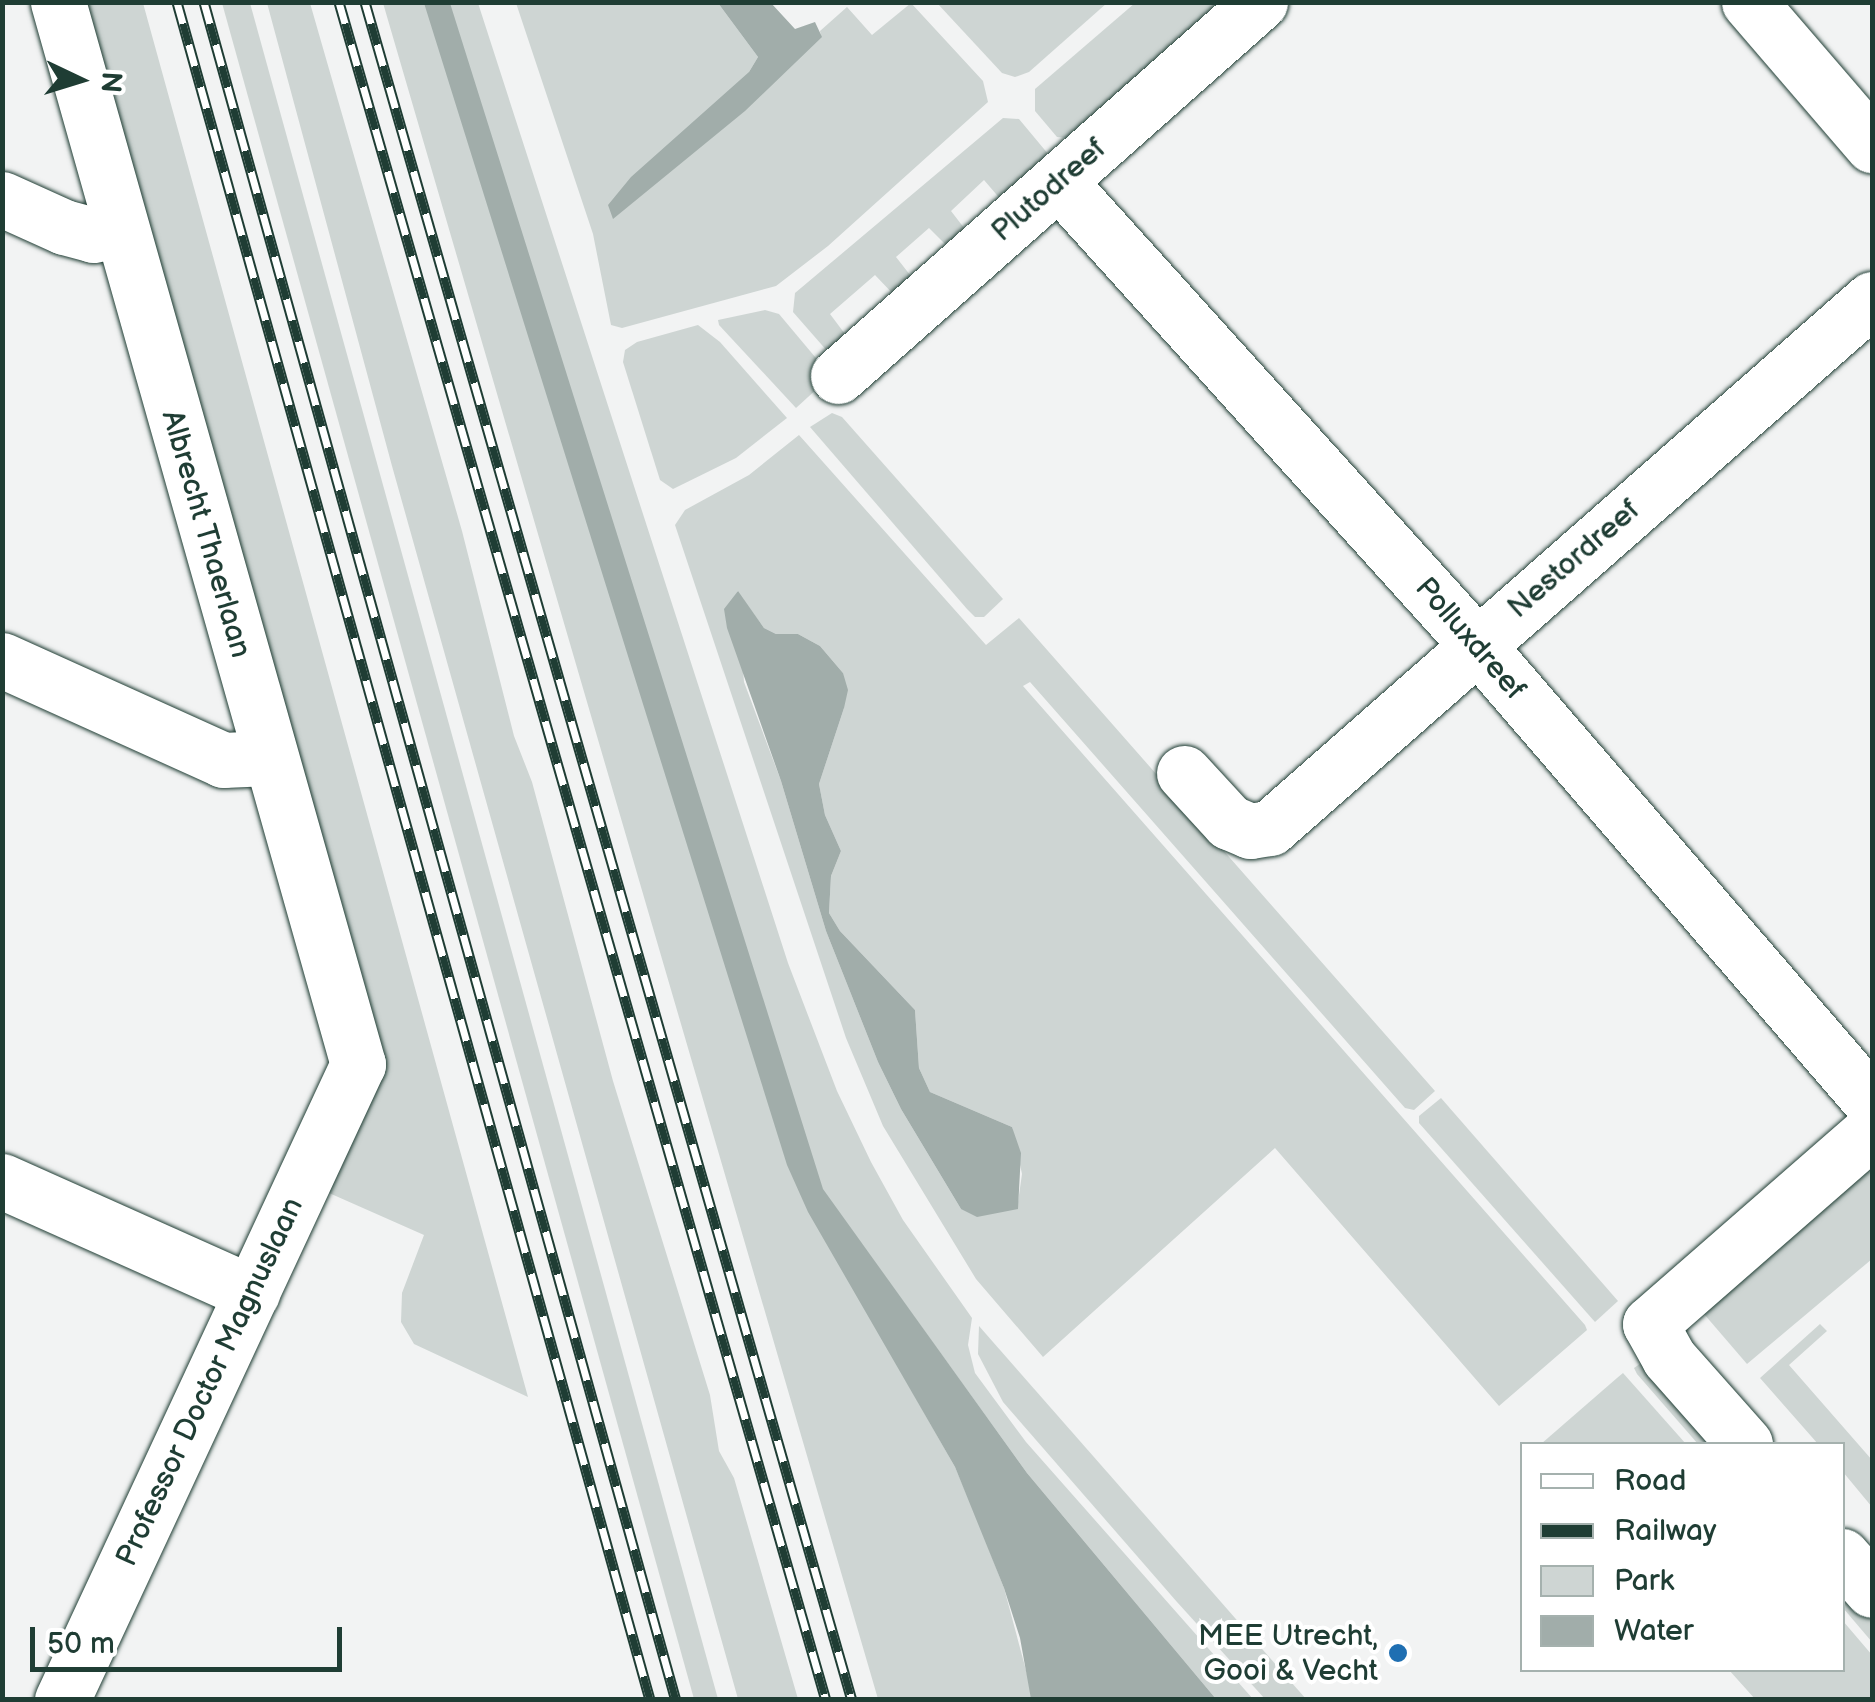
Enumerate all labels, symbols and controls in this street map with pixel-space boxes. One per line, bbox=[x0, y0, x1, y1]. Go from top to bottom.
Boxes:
north arrow bbox=[30, 30, 130, 130]
text: N bbox=[93, 70, 128, 94]
street label: Plutodreef bbox=[984, 131, 1114, 249]
street label: Albrecht Thaerlaan bbox=[153, 406, 259, 662]
street label: Nestordreef bbox=[1501, 492, 1647, 626]
street label: Polluxdreef bbox=[1407, 571, 1533, 707]
street label: Professor Doctor Magnuslaan bbox=[109, 1192, 311, 1572]
legend bbox=[1520, 1442, 1845, 1672]
text: Road bbox=[1614, 1463, 1687, 1499]
text: Railway bbox=[1614, 1513, 1716, 1549]
text: Park bbox=[1614, 1563, 1674, 1599]
scale bar bbox=[35, 1607, 348, 1669]
text: Water bbox=[1614, 1613, 1694, 1649]
place label: MEE Utrecht, Gooi & Vecht bbox=[1198, 1618, 1378, 1688]
text: 50 m bbox=[47, 1626, 115, 1662]
marker: MEE Utrecht, Gooi & Vecht bbox=[1387, 1642, 1409, 1664]

